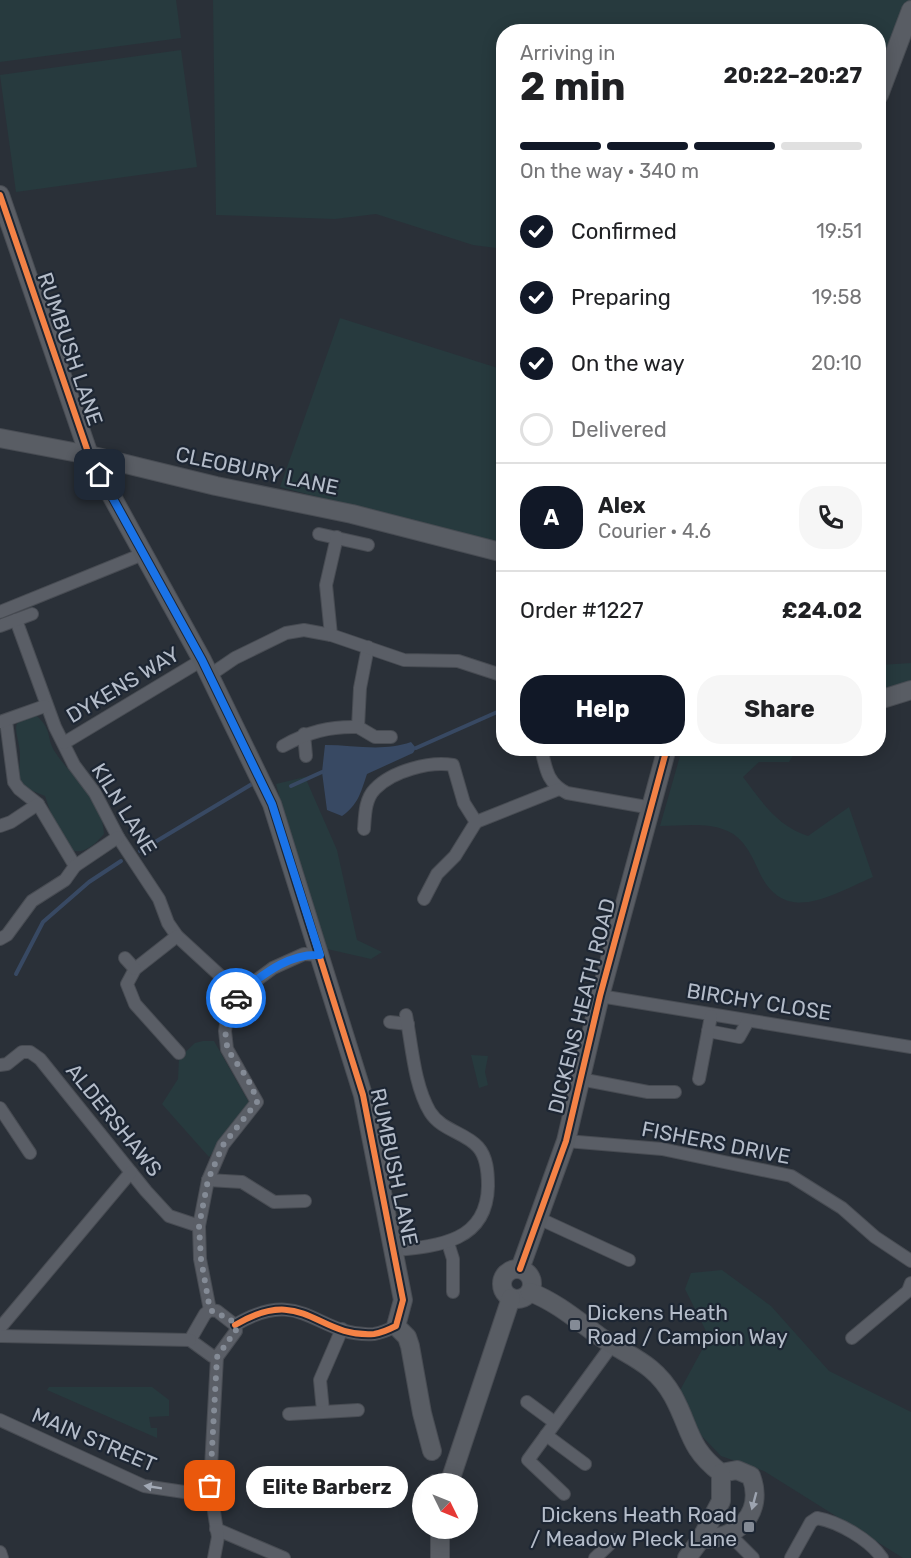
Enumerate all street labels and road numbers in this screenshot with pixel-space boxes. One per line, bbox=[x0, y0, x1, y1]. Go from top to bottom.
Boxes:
street label: RUMBUSH LANE bbox=[33, 269, 108, 429]
street label: CLEOBURY LANE bbox=[173, 441, 341, 500]
street label: DYKENS WAY bbox=[62, 641, 184, 728]
street label: KILN LANE bbox=[86, 758, 162, 859]
street label: DICKENS HEATH ROAD bbox=[543, 896, 620, 1116]
street label: BIRCHY CLOSE bbox=[685, 978, 833, 1025]
street label: ALDERSHAWS bbox=[61, 1058, 168, 1181]
street label: RUMBUSH LANE bbox=[366, 1086, 423, 1248]
street label: FISHERS DRIVE bbox=[640, 1116, 793, 1169]
street label: MAIN STREET bbox=[28, 1402, 160, 1477]

